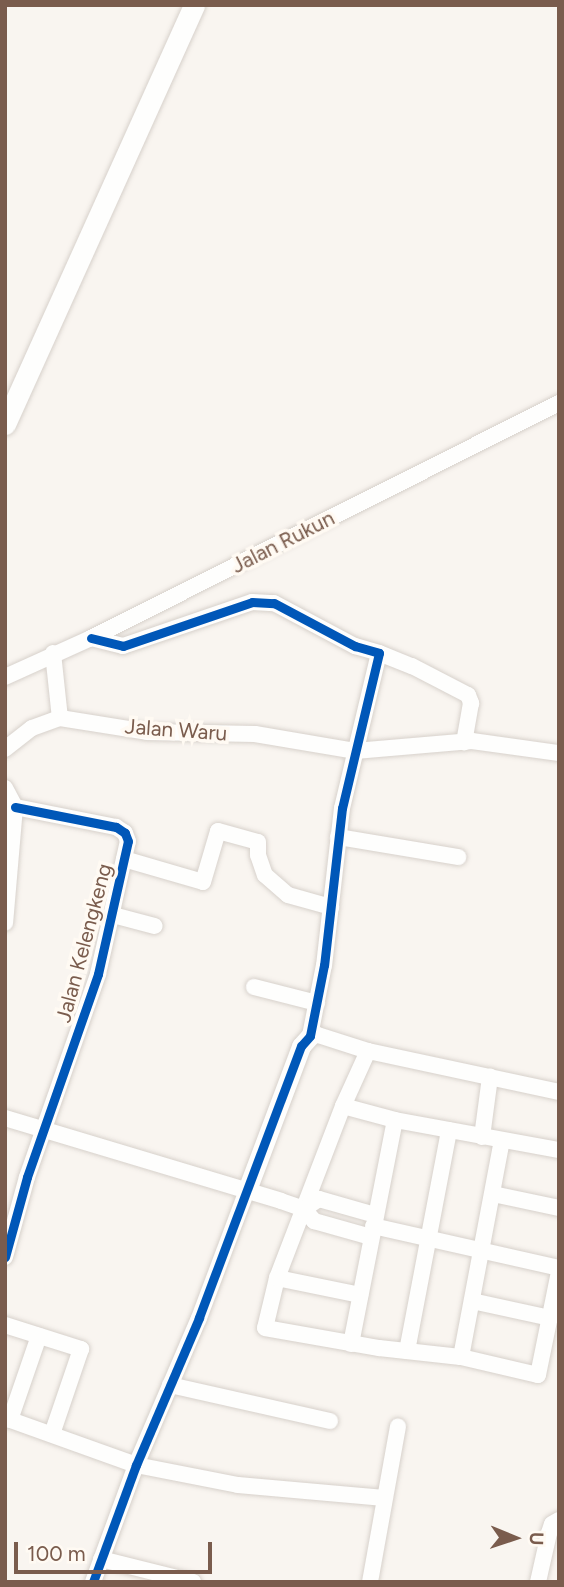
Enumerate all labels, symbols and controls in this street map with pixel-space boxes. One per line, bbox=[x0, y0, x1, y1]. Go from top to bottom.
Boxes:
street label: Jalan Rukun bbox=[227, 505, 339, 579]
street label: Jalan Waru bbox=[124, 714, 228, 746]
street label: Jalan Kelengkeng bbox=[51, 861, 117, 1025]
north arrow bbox=[480, 1503, 550, 1573]
scale bar bbox=[18, 1528, 215, 1572]
text: U bbox=[525, 1532, 548, 1546]
text: 100 m bbox=[27, 1541, 86, 1566]

